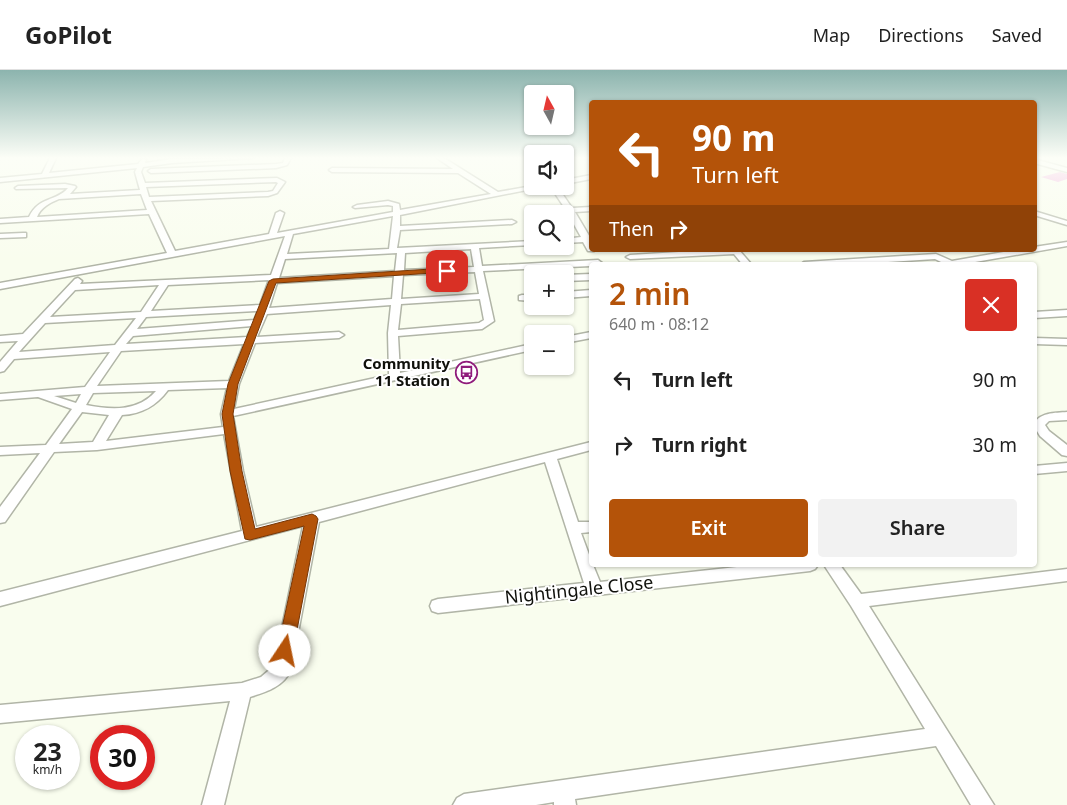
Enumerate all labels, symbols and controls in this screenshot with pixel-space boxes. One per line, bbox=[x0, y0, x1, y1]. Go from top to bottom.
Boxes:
text: GoPilot bbox=[25, 18, 112, 51]
text: Map bbox=[813, 23, 850, 47]
text: Directions bbox=[878, 23, 964, 47]
text: Saved bbox=[992, 23, 1042, 47]
north arrow bbox=[524, 85, 574, 135]
map controls bbox=[524, 85, 574, 375]
text: 90 m bbox=[692, 114, 775, 161]
icon: left bbox=[609, 120, 674, 185]
button: sound bbox=[524, 145, 574, 195]
text: Turn left bbox=[692, 159, 779, 189]
button: search bbox=[524, 205, 574, 255]
icon: right bbox=[664, 215, 692, 243]
text: Then bbox=[609, 216, 654, 242]
pin bbox=[426, 250, 468, 292]
icon: arrive bbox=[433, 257, 461, 285]
button: + bbox=[524, 265, 574, 315]
text: 2 min bbox=[609, 273, 690, 314]
button: close bbox=[965, 279, 1017, 331]
text: 640 m · 08:12 bbox=[609, 313, 709, 335]
button: − bbox=[524, 325, 574, 375]
place label: Community 11 Station bbox=[363, 353, 450, 390]
bus stop icon: Community 11 Station bbox=[454, 361, 478, 385]
icon: left bbox=[609, 366, 637, 394]
text: Turn left bbox=[652, 367, 733, 393]
text: 90 m bbox=[973, 367, 1017, 393]
icon: right bbox=[609, 431, 637, 459]
text: Turn right bbox=[652, 432, 747, 458]
text: 30 m bbox=[973, 432, 1017, 458]
button: Exit bbox=[609, 499, 808, 557]
button: Share bbox=[818, 499, 1017, 557]
street label: Nightingale Close bbox=[503, 569, 654, 609]
position arrow bbox=[258, 624, 310, 676]
speed limit sign: 30 bbox=[90, 725, 155, 790]
text: 23 bbox=[33, 734, 62, 768]
text: km/h bbox=[33, 761, 62, 778]

